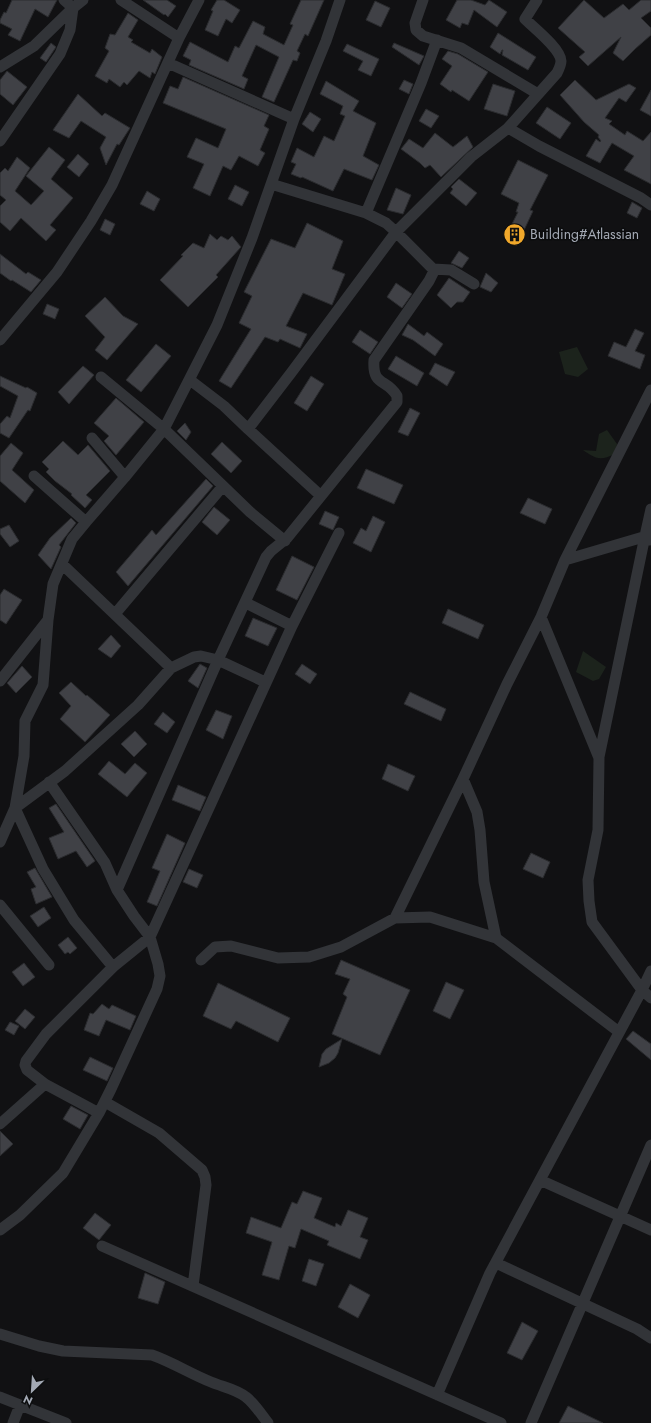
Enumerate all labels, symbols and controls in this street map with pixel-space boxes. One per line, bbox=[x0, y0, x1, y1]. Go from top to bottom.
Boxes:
building icon: Building#Atlassian bbox=[501, 221, 527, 247]
place label: Building#Atlassian bbox=[530, 224, 639, 244]
north arrow bbox=[12, 1371, 52, 1411]
text: N bbox=[20, 1391, 35, 1409]

